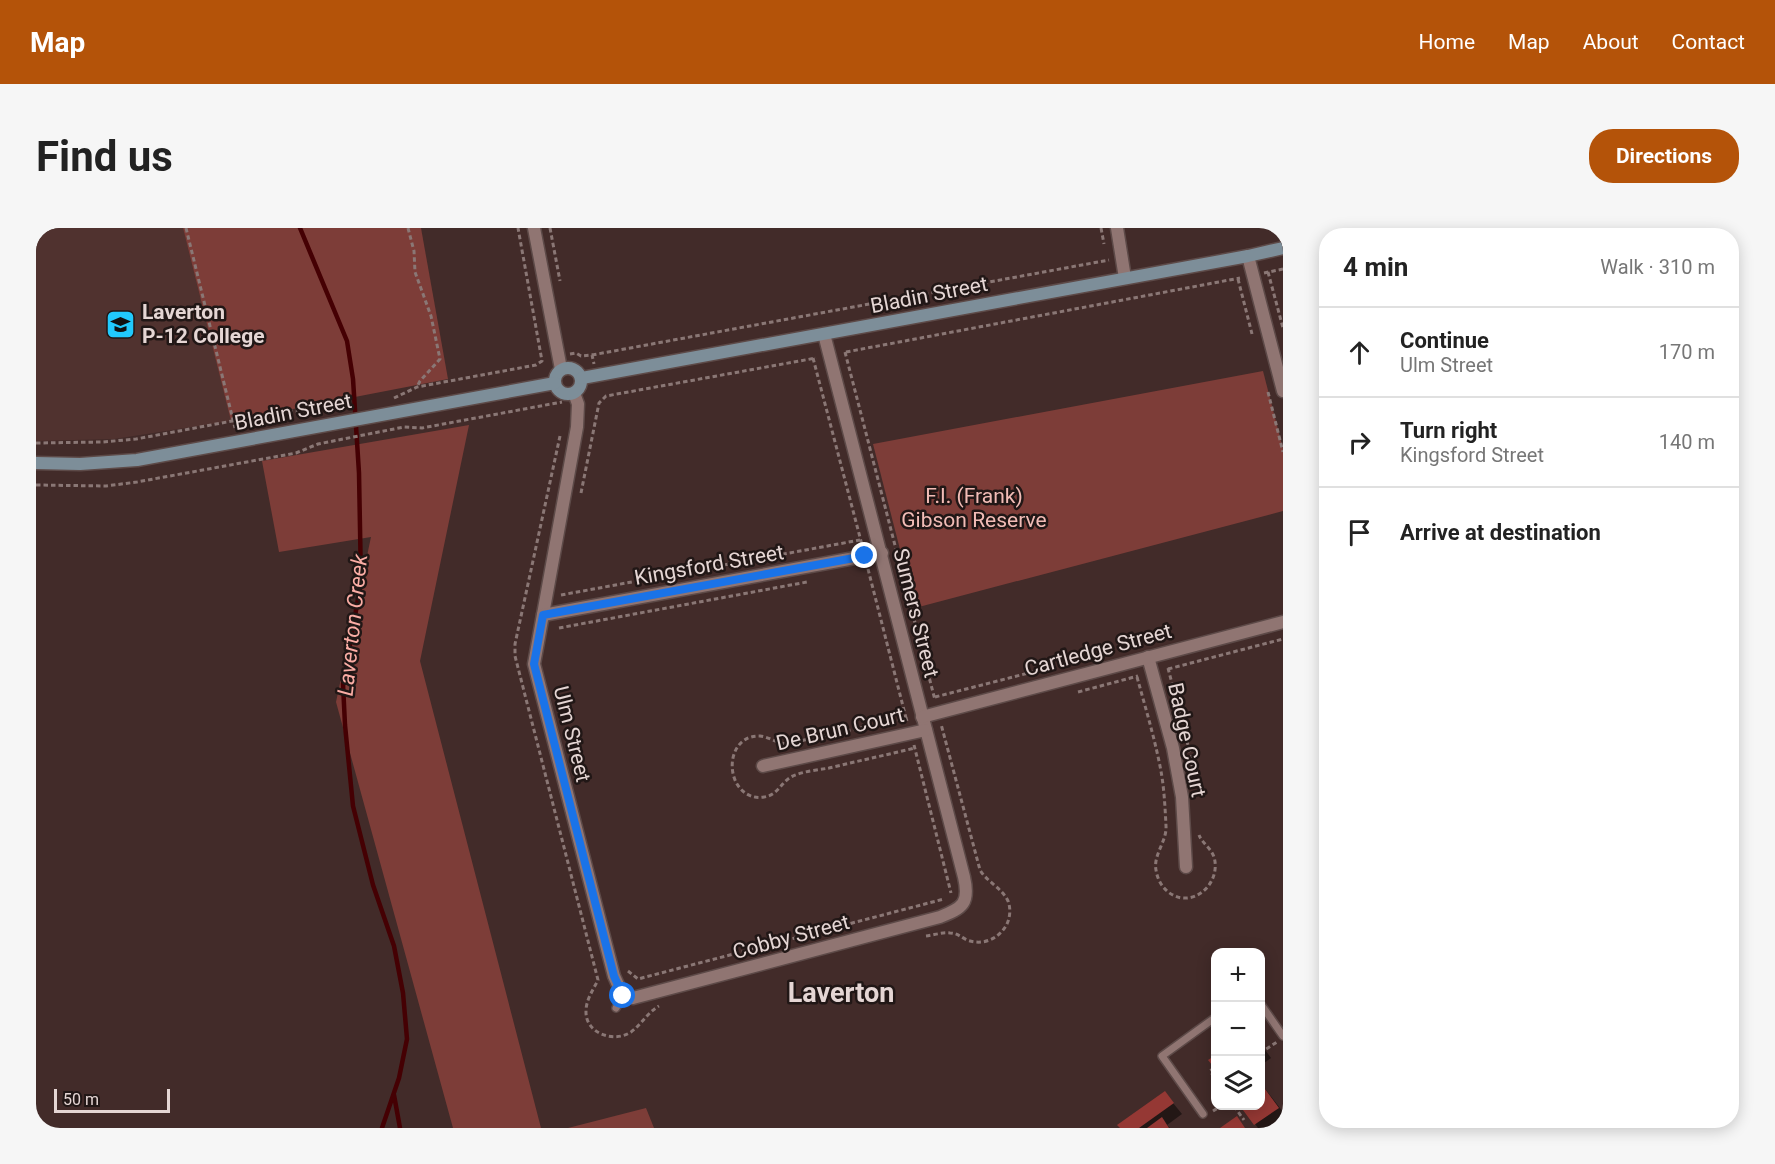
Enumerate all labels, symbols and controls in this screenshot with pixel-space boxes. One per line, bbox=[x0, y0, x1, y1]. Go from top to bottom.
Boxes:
text: Map bbox=[30, 26, 85, 59]
text: Home bbox=[1419, 30, 1475, 54]
text: Map bbox=[1508, 30, 1550, 54]
text: About bbox=[1583, 30, 1639, 54]
text: Contact bbox=[1672, 30, 1745, 54]
button: Directions bbox=[1589, 129, 1739, 183]
text: Find us bbox=[36, 132, 173, 181]
text: 4 min bbox=[1343, 252, 1408, 282]
text: Walk · 310 m bbox=[1600, 255, 1715, 279]
street label: Bladin Street bbox=[868, 272, 990, 318]
place label: Laverton P-12 College bbox=[142, 300, 265, 348]
school or university icon: Laverton P-12 College bbox=[105, 308, 137, 340]
text: Continue bbox=[1400, 328, 1489, 353]
icon: ahead bbox=[1343, 336, 1376, 369]
text: 170 m bbox=[1659, 340, 1715, 364]
text: Ulm Street bbox=[1400, 353, 1493, 377]
street label: Bladin Street bbox=[232, 389, 354, 435]
text: Turn right bbox=[1400, 418, 1497, 443]
icon: right bbox=[1343, 426, 1376, 459]
text: 140 m bbox=[1659, 430, 1715, 454]
text: Kingsford Street bbox=[1400, 443, 1544, 467]
park label: F.I. (Frank) Gibson Reserve bbox=[901, 484, 1047, 532]
icon: arrive bbox=[1343, 516, 1376, 549]
text: Arrive at destination bbox=[1400, 520, 1601, 545]
street label: Kingsford Street bbox=[632, 540, 786, 590]
route end bbox=[851, 542, 877, 568]
street label: Sumers Street bbox=[888, 546, 944, 680]
water label: Laverton Creek bbox=[333, 552, 373, 697]
street label: Cartledge Street bbox=[1022, 619, 1174, 681]
street label: Badge Court bbox=[1163, 681, 1211, 799]
street label: Ulm Street bbox=[549, 684, 595, 784]
street label: De Brun Court bbox=[774, 703, 906, 755]
street label: Cobby Street bbox=[730, 910, 852, 964]
map controls bbox=[1211, 948, 1265, 1110]
button: + bbox=[1211, 948, 1265, 1002]
district label: Laverton bbox=[788, 977, 894, 1009]
route start bbox=[609, 982, 635, 1008]
button: − bbox=[1211, 1002, 1265, 1056]
button: layers bbox=[1211, 1056, 1265, 1110]
scale bar bbox=[54, 1086, 170, 1114]
text: 50 m bbox=[63, 1090, 99, 1109]

